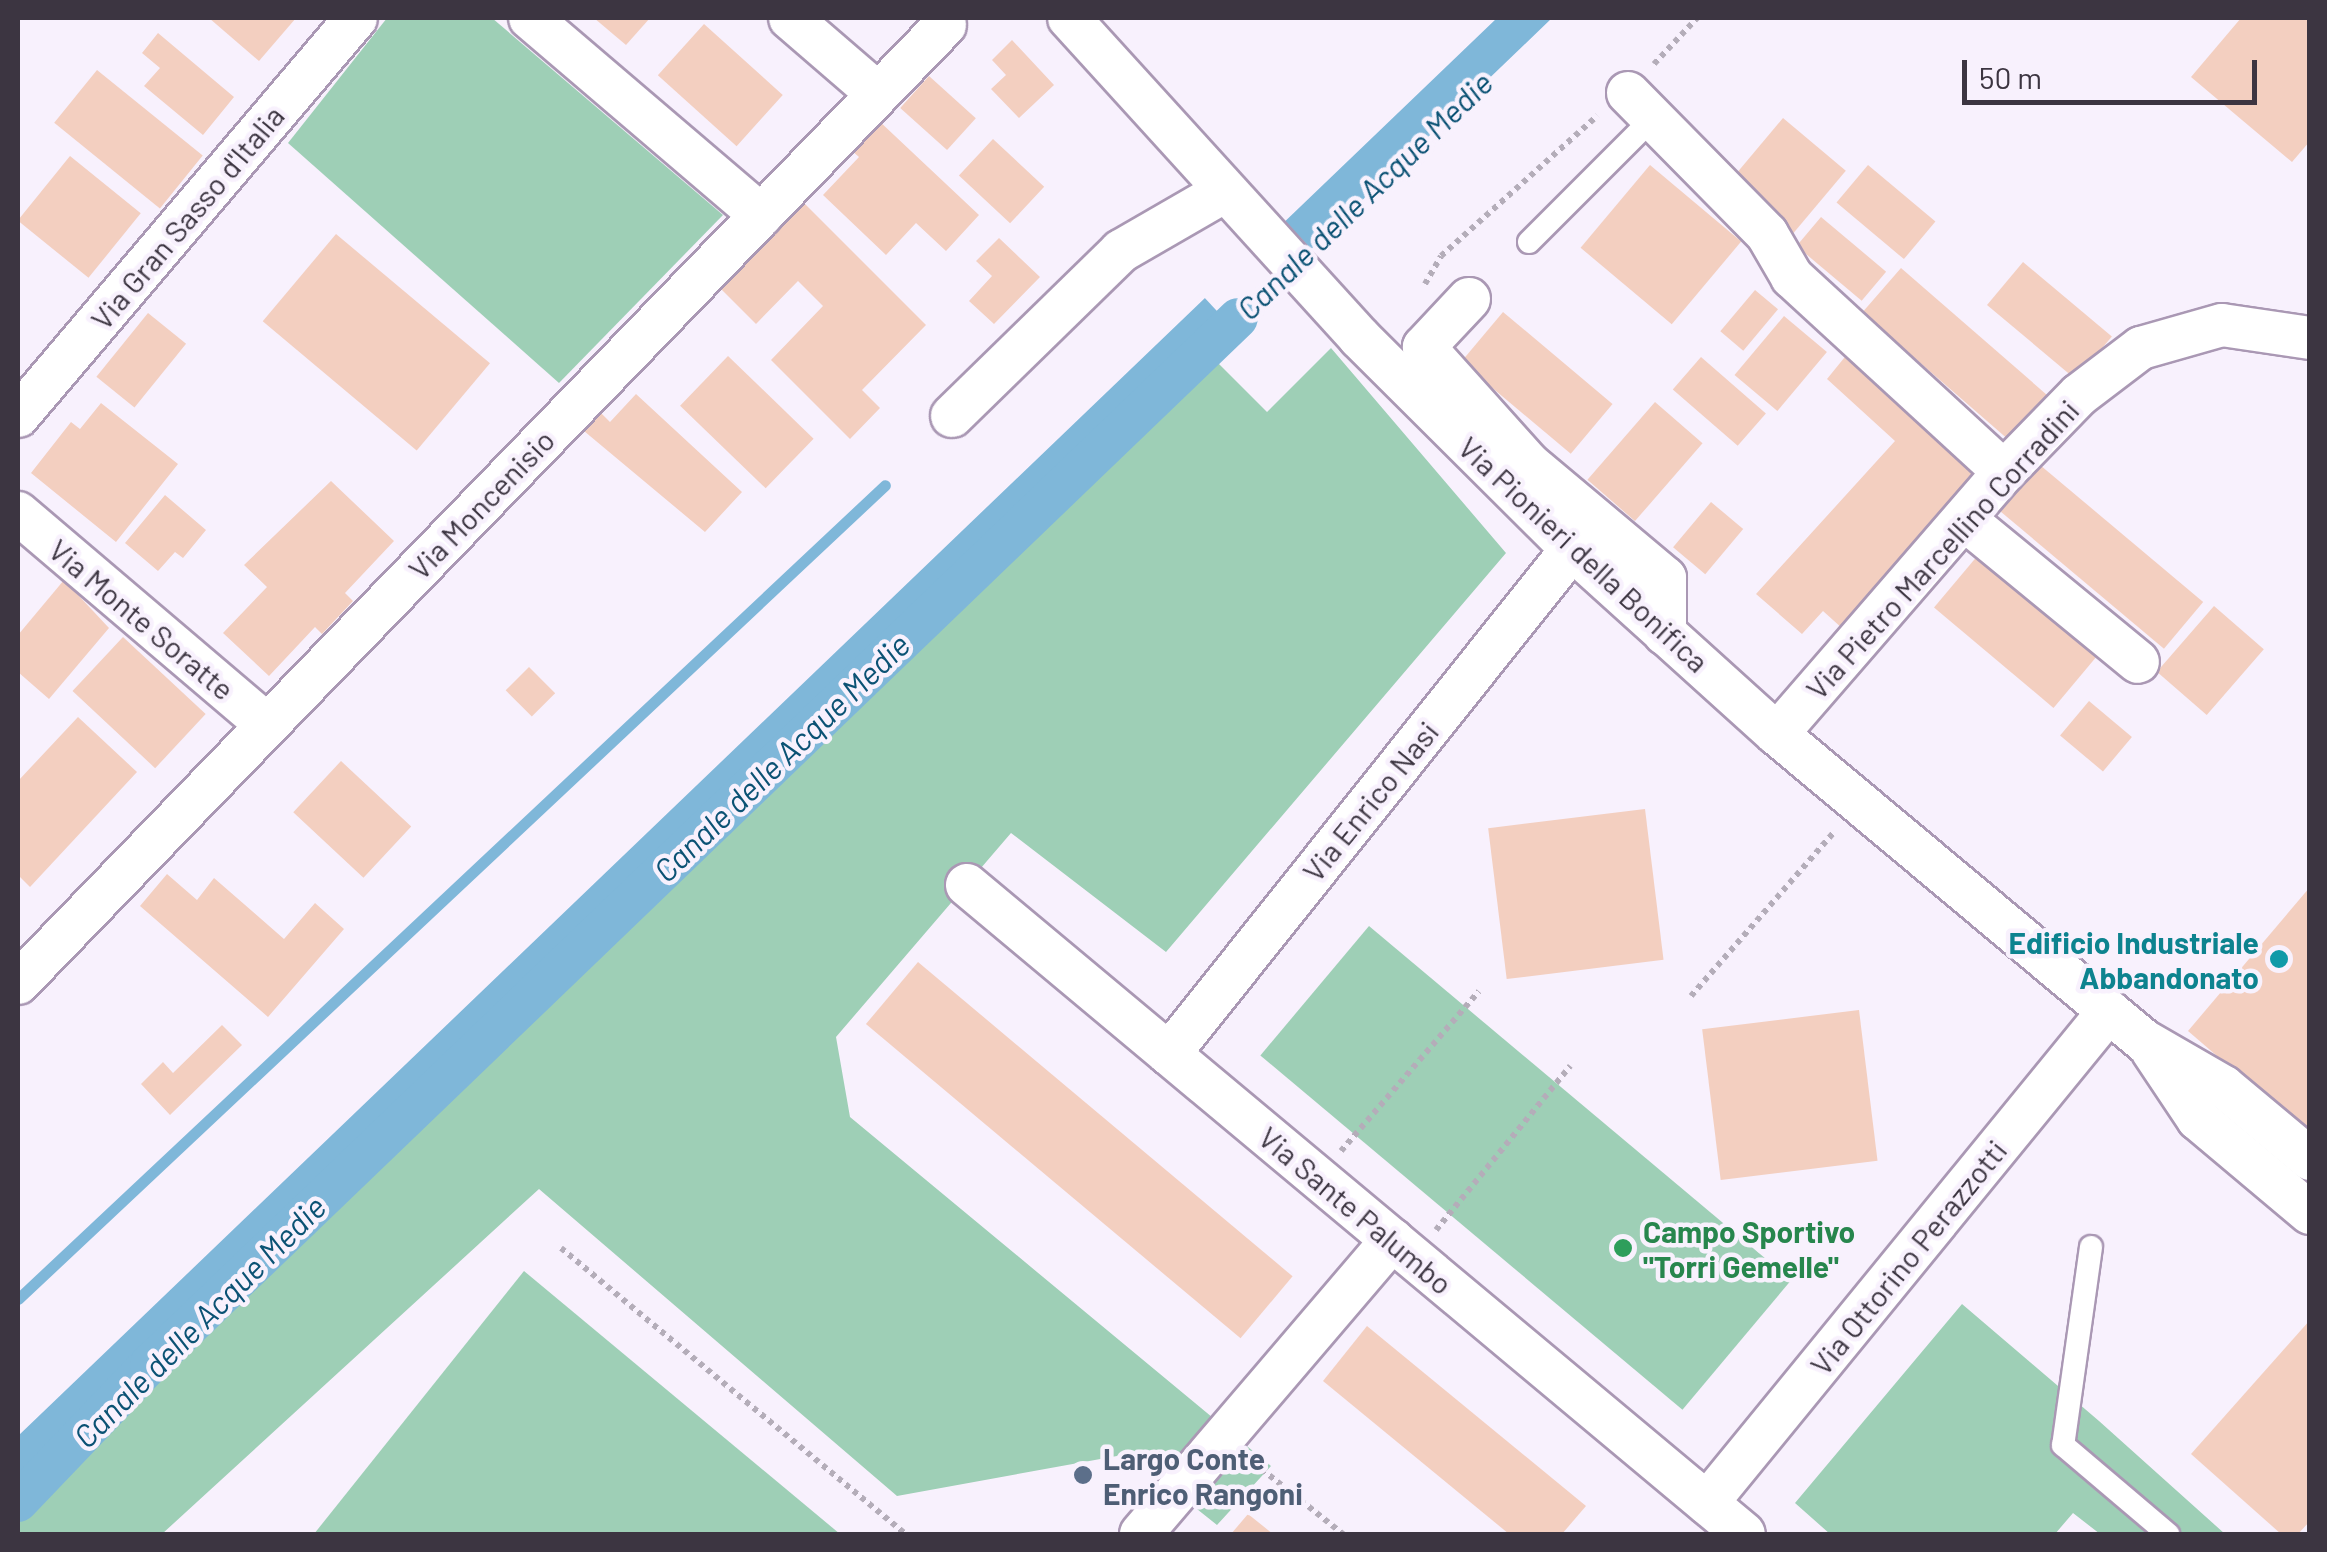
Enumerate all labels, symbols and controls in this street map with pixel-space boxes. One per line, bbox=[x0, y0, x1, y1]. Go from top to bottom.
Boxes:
scale bar bbox=[1967, 40, 2262, 102]
text: 50 m bbox=[1979, 59, 2042, 95]
water label: Canale delle Acque Medie bbox=[1228, 63, 1500, 327]
street label: Via Gran Sasso d'Italia bbox=[83, 98, 291, 336]
street label: Via Pietro Marcellino Corradini bbox=[1798, 392, 2086, 706]
street label: Via Moncenisio bbox=[401, 422, 561, 586]
street label: Via Pionieri della Bonifica bbox=[1452, 429, 1716, 679]
street label: Via Monte Soratte bbox=[42, 531, 242, 707]
water label: Canale delle Acque Medie bbox=[645, 625, 917, 889]
street label: Via Enrico Nasi bbox=[1295, 714, 1445, 888]
place label: Edificio Industriale Abbandonato bbox=[2009, 924, 2259, 994]
marker: Edificio Industriale Abbandonato bbox=[2268, 948, 2290, 970]
street label: Via Sante Palumbo bbox=[1252, 1119, 1460, 1301]
street label: Via Ottorino Perazzotti bbox=[1802, 1132, 2014, 1382]
water label: Canale delle Acque Medie bbox=[65, 1187, 333, 1455]
place label: Campo Sportivo "Torri Gemelle" bbox=[1643, 1213, 1855, 1284]
marker: Campo Sportivo "Torri Gemelle" bbox=[1612, 1237, 1634, 1259]
place label: Largo Conte Enrico Rangoni bbox=[1103, 1440, 1303, 1510]
marker: Largo Conte Enrico Rangoni bbox=[1072, 1464, 1094, 1486]

